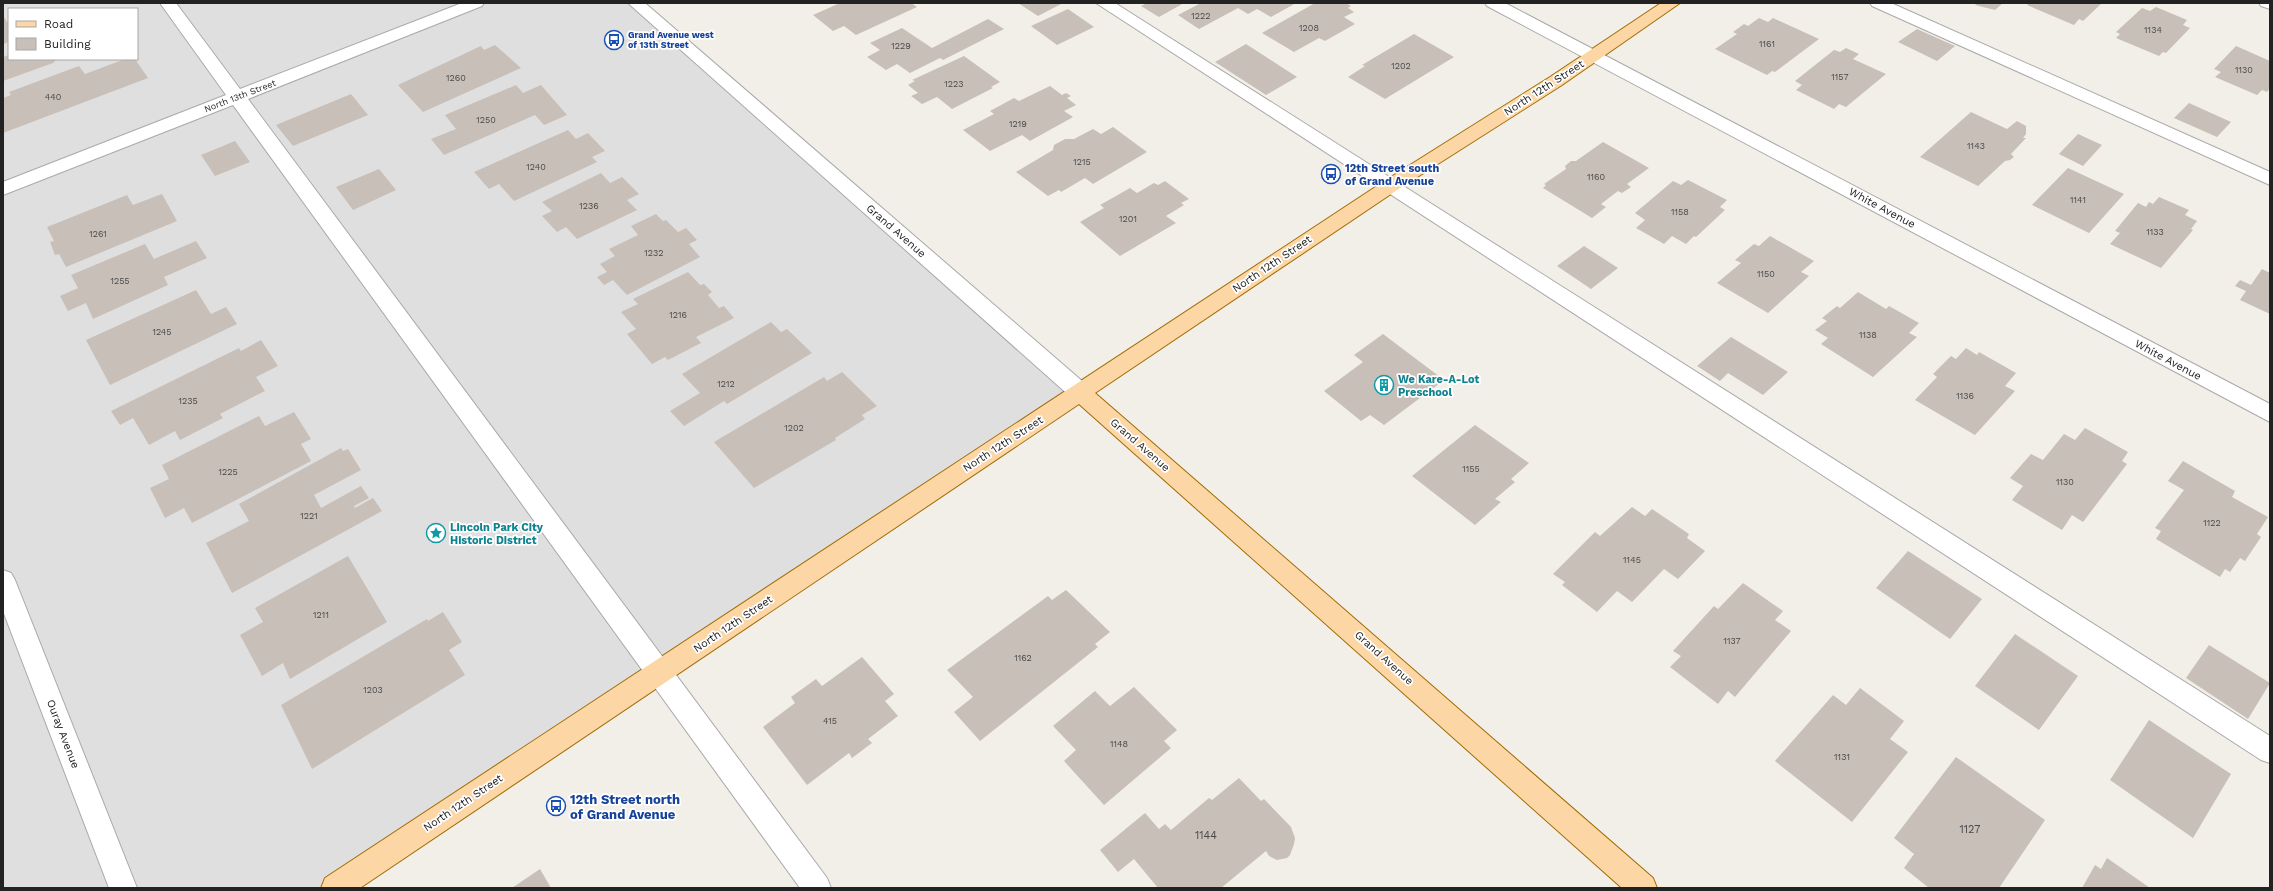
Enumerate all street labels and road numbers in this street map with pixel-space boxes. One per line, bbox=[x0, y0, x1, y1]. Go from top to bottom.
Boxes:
street label: North 12th Street bbox=[1502, 57, 1587, 119]
street label: North 13th Street bbox=[203, 78, 277, 114]
street label: White Avenue bbox=[1847, 185, 1917, 231]
street label: Grand Avenue bbox=[864, 202, 928, 260]
street label: North 12th Street bbox=[1230, 232, 1314, 295]
street label: White Avenue bbox=[2133, 337, 2203, 383]
street label: North 12th Street bbox=[961, 413, 1046, 475]
street label: Grand Avenue bbox=[1108, 416, 1172, 474]
street label: North 12th Street bbox=[691, 592, 775, 655]
street label: Grand Avenue bbox=[1352, 628, 1416, 688]
street label: Ouray Avenue bbox=[44, 698, 82, 770]
street label: North 12th Street bbox=[421, 771, 505, 834]

